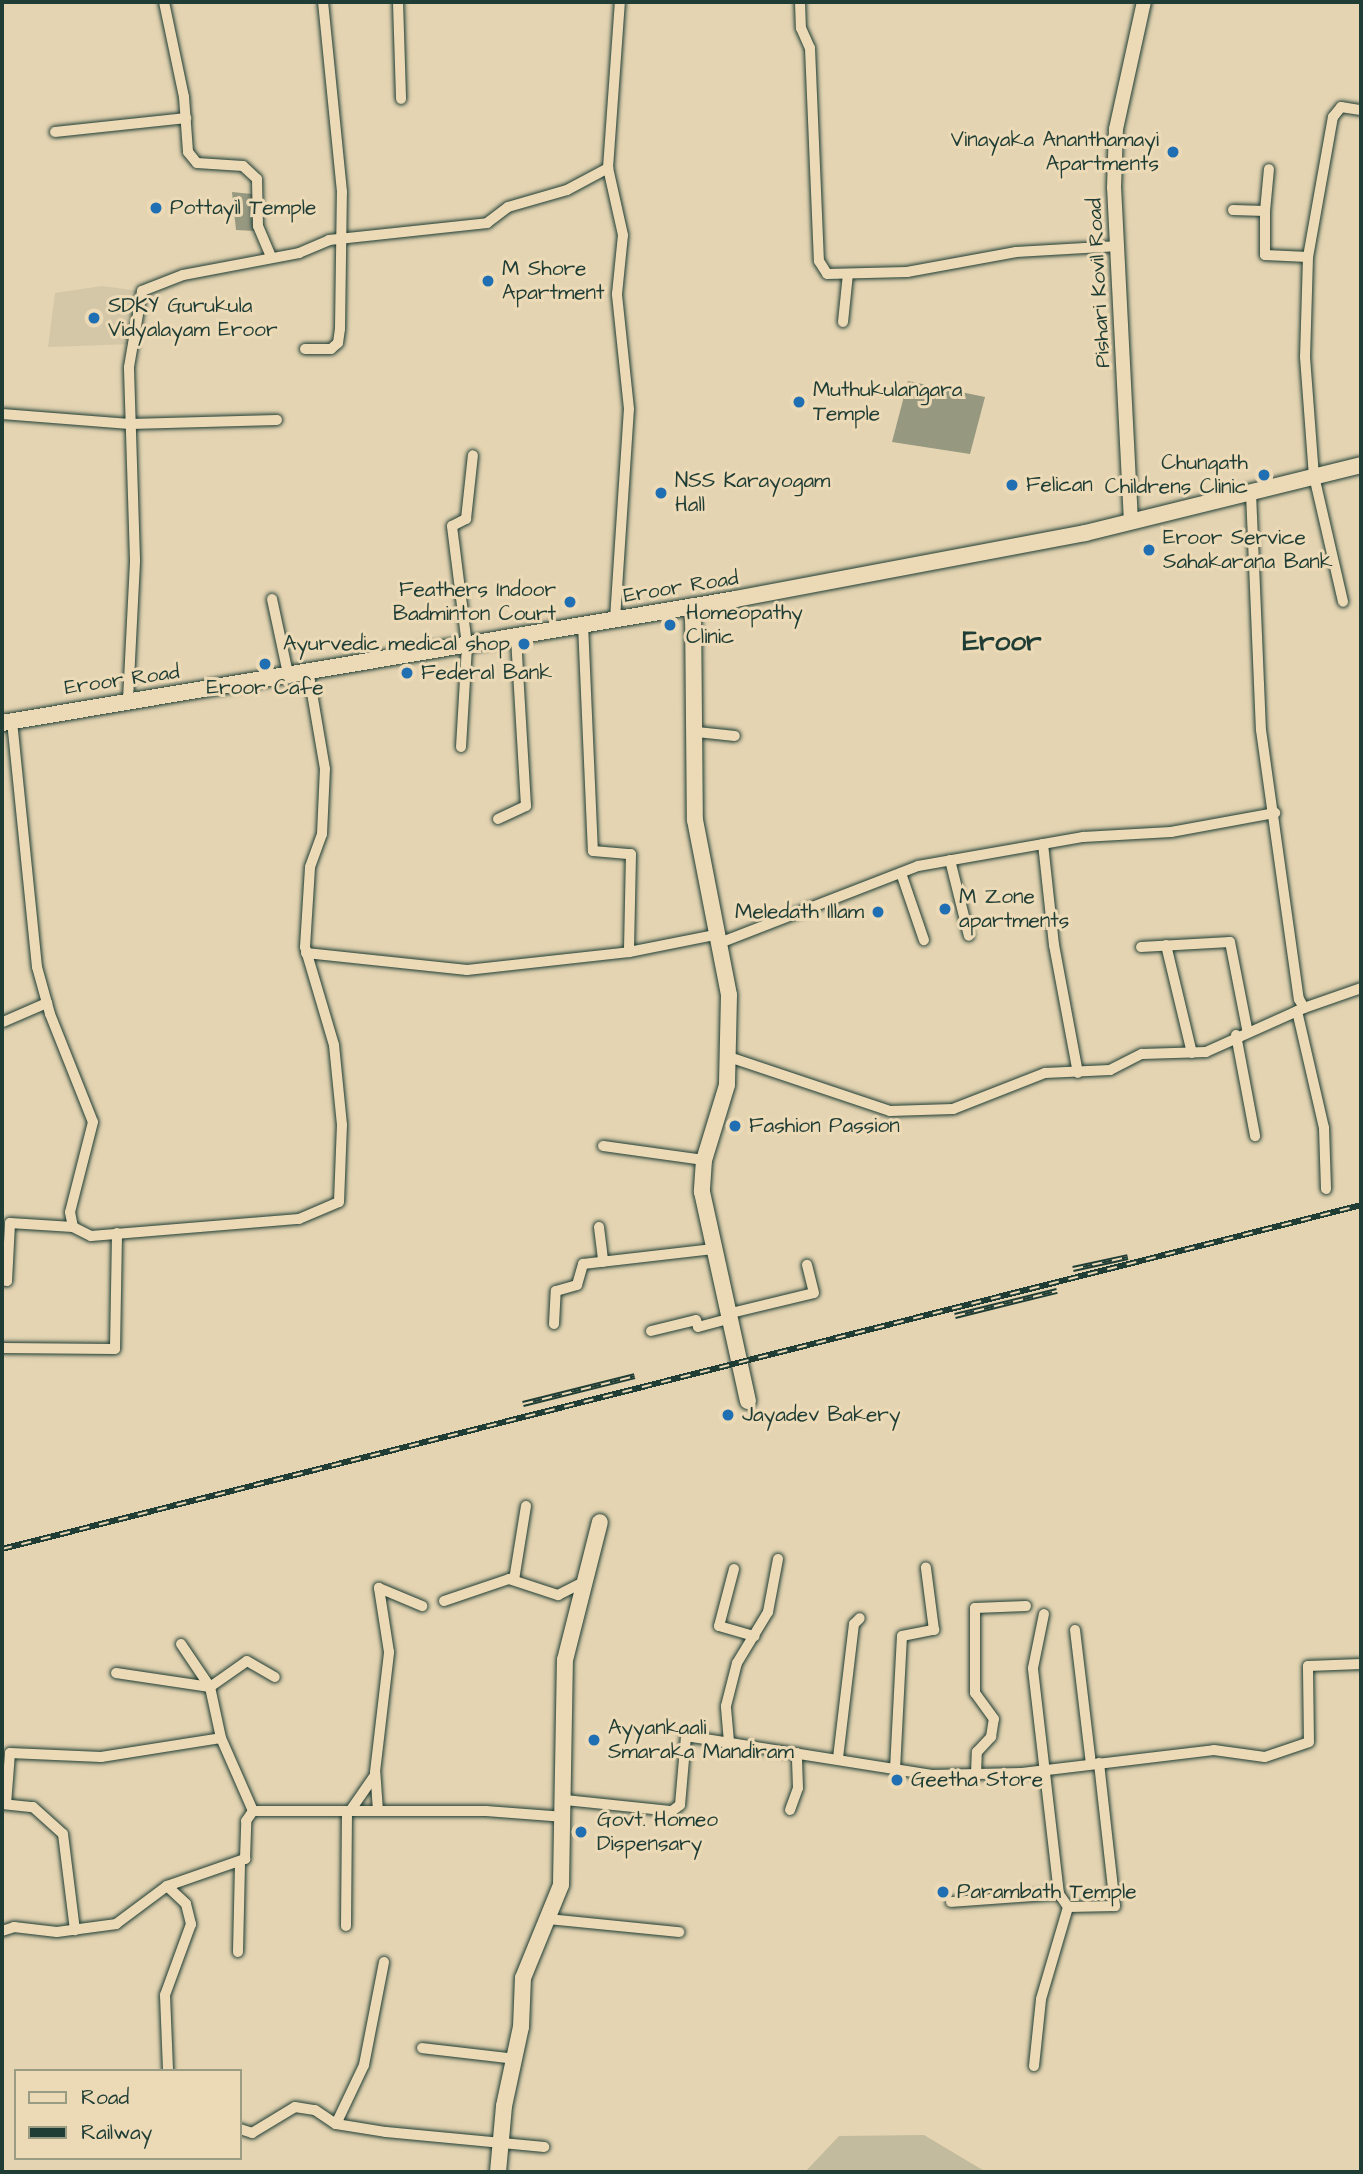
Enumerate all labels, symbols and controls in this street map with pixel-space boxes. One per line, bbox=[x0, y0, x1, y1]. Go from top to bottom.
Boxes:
place label: Vinayaka Ananthamayi Apartments bbox=[951, 127, 1159, 177]
marker: Vinayaka Ananthamayi Apartments bbox=[1165, 144, 1181, 160]
place label: Pottayil Temple bbox=[170, 195, 316, 221]
street label: Pishari Kovil Road bbox=[1082, 198, 1116, 368]
marker: Pottayil Temple bbox=[148, 200, 164, 216]
place label: M Shore Apartment bbox=[502, 256, 605, 306]
marker: M Shore Apartment bbox=[480, 273, 496, 289]
place label: SDKY Gurukula Vidyalayam Eroor bbox=[108, 293, 277, 343]
marker: SDKY Gurukula Vidyalayam Eroor bbox=[86, 310, 102, 326]
place label: Muthukulangara Temple bbox=[813, 377, 962, 427]
marker: Muthukulangara Temple bbox=[791, 394, 807, 410]
place label: Chungath Childrens Clinic bbox=[1105, 450, 1248, 500]
marker: Chungath Childrens Clinic bbox=[1254, 465, 1274, 485]
place label: NSS Karayogam Hall bbox=[675, 468, 830, 518]
place label: Felican bbox=[1026, 472, 1093, 498]
marker: Felican bbox=[1004, 477, 1020, 493]
marker: NSS Karayogam Hall bbox=[653, 485, 669, 501]
place label: Eroor Service Sahakarana Bank bbox=[1163, 525, 1333, 575]
marker: Eroor Service Sahakarana Bank bbox=[1141, 542, 1157, 558]
street label: Eroor Road bbox=[622, 565, 740, 609]
place label: Feathers Indoor Badminton Court bbox=[393, 577, 556, 627]
marker: Feathers Indoor Badminton Court bbox=[562, 594, 578, 610]
place label: Homeopathy Clinic bbox=[686, 600, 803, 650]
marker: Homeopathy Clinic bbox=[660, 615, 680, 635]
district label: Eroor bbox=[963, 625, 1041, 659]
place label: Ayurvedic medical shop bbox=[283, 631, 510, 657]
marker: Ayurvedic medical shop bbox=[516, 636, 532, 652]
marker: Eroor Cafe bbox=[257, 656, 273, 672]
street label: Eroor Road bbox=[63, 659, 181, 701]
place label: Federal Bank bbox=[421, 660, 552, 686]
marker: Federal Bank bbox=[399, 665, 415, 681]
place label: Eroor Cafe bbox=[206, 675, 324, 701]
place label: M Zone apartments bbox=[959, 884, 1069, 934]
place label: Meledath Illam bbox=[735, 899, 864, 925]
marker: M Zone apartments bbox=[937, 901, 953, 917]
marker: Meledath Illam bbox=[870, 904, 886, 920]
place label: Fashion Passion bbox=[749, 1113, 900, 1139]
marker: Fashion Passion bbox=[727, 1118, 743, 1134]
place label: Jayadev Bakery bbox=[742, 1402, 900, 1428]
marker: Jayadev Bakery bbox=[720, 1407, 736, 1423]
place label: Ayyankaali Smaraka Mandiram bbox=[608, 1715, 794, 1765]
marker: Ayyankaali Smaraka Mandiram bbox=[586, 1732, 602, 1748]
place label: Geetha Store bbox=[911, 1767, 1043, 1793]
marker: Geetha Store bbox=[889, 1772, 905, 1788]
place label: Govt. Homeo Dispensary bbox=[597, 1807, 718, 1857]
marker: Govt. Homeo Dispensary bbox=[571, 1822, 591, 1842]
place label: Parambath Temple bbox=[957, 1879, 1137, 1905]
marker: Parambath Temple bbox=[935, 1884, 951, 1900]
legend bbox=[14, 2069, 242, 2160]
text: Road bbox=[81, 2083, 129, 2112]
text: Railway bbox=[81, 2118, 152, 2147]

